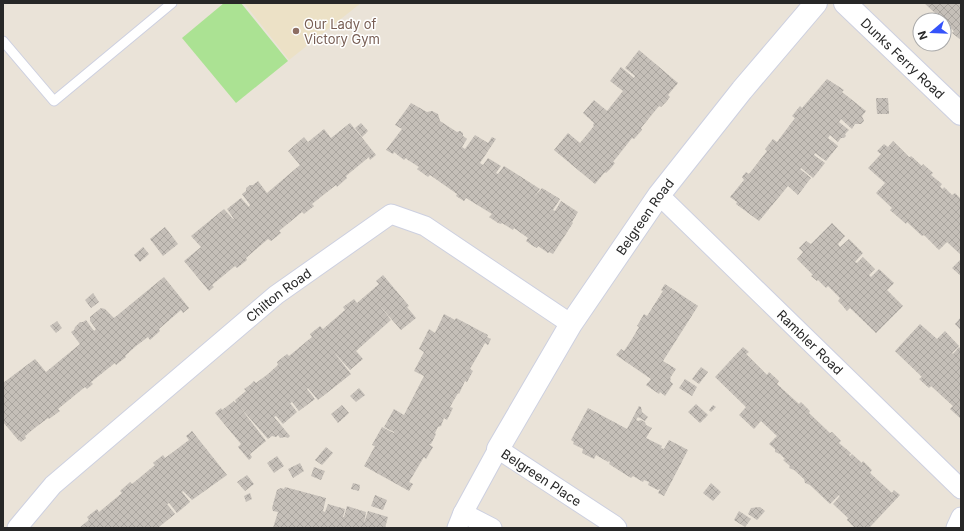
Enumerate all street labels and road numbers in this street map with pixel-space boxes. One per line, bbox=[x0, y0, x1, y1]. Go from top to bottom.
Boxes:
street label: Dunks Ferry Road bbox=[858, 15, 948, 102]
street label: Belgreen Road bbox=[612, 175, 677, 258]
street label: Chilton Road bbox=[242, 265, 314, 325]
street label: Rambler Road bbox=[774, 307, 846, 378]
street label: Belgreen Place bbox=[498, 445, 584, 509]

